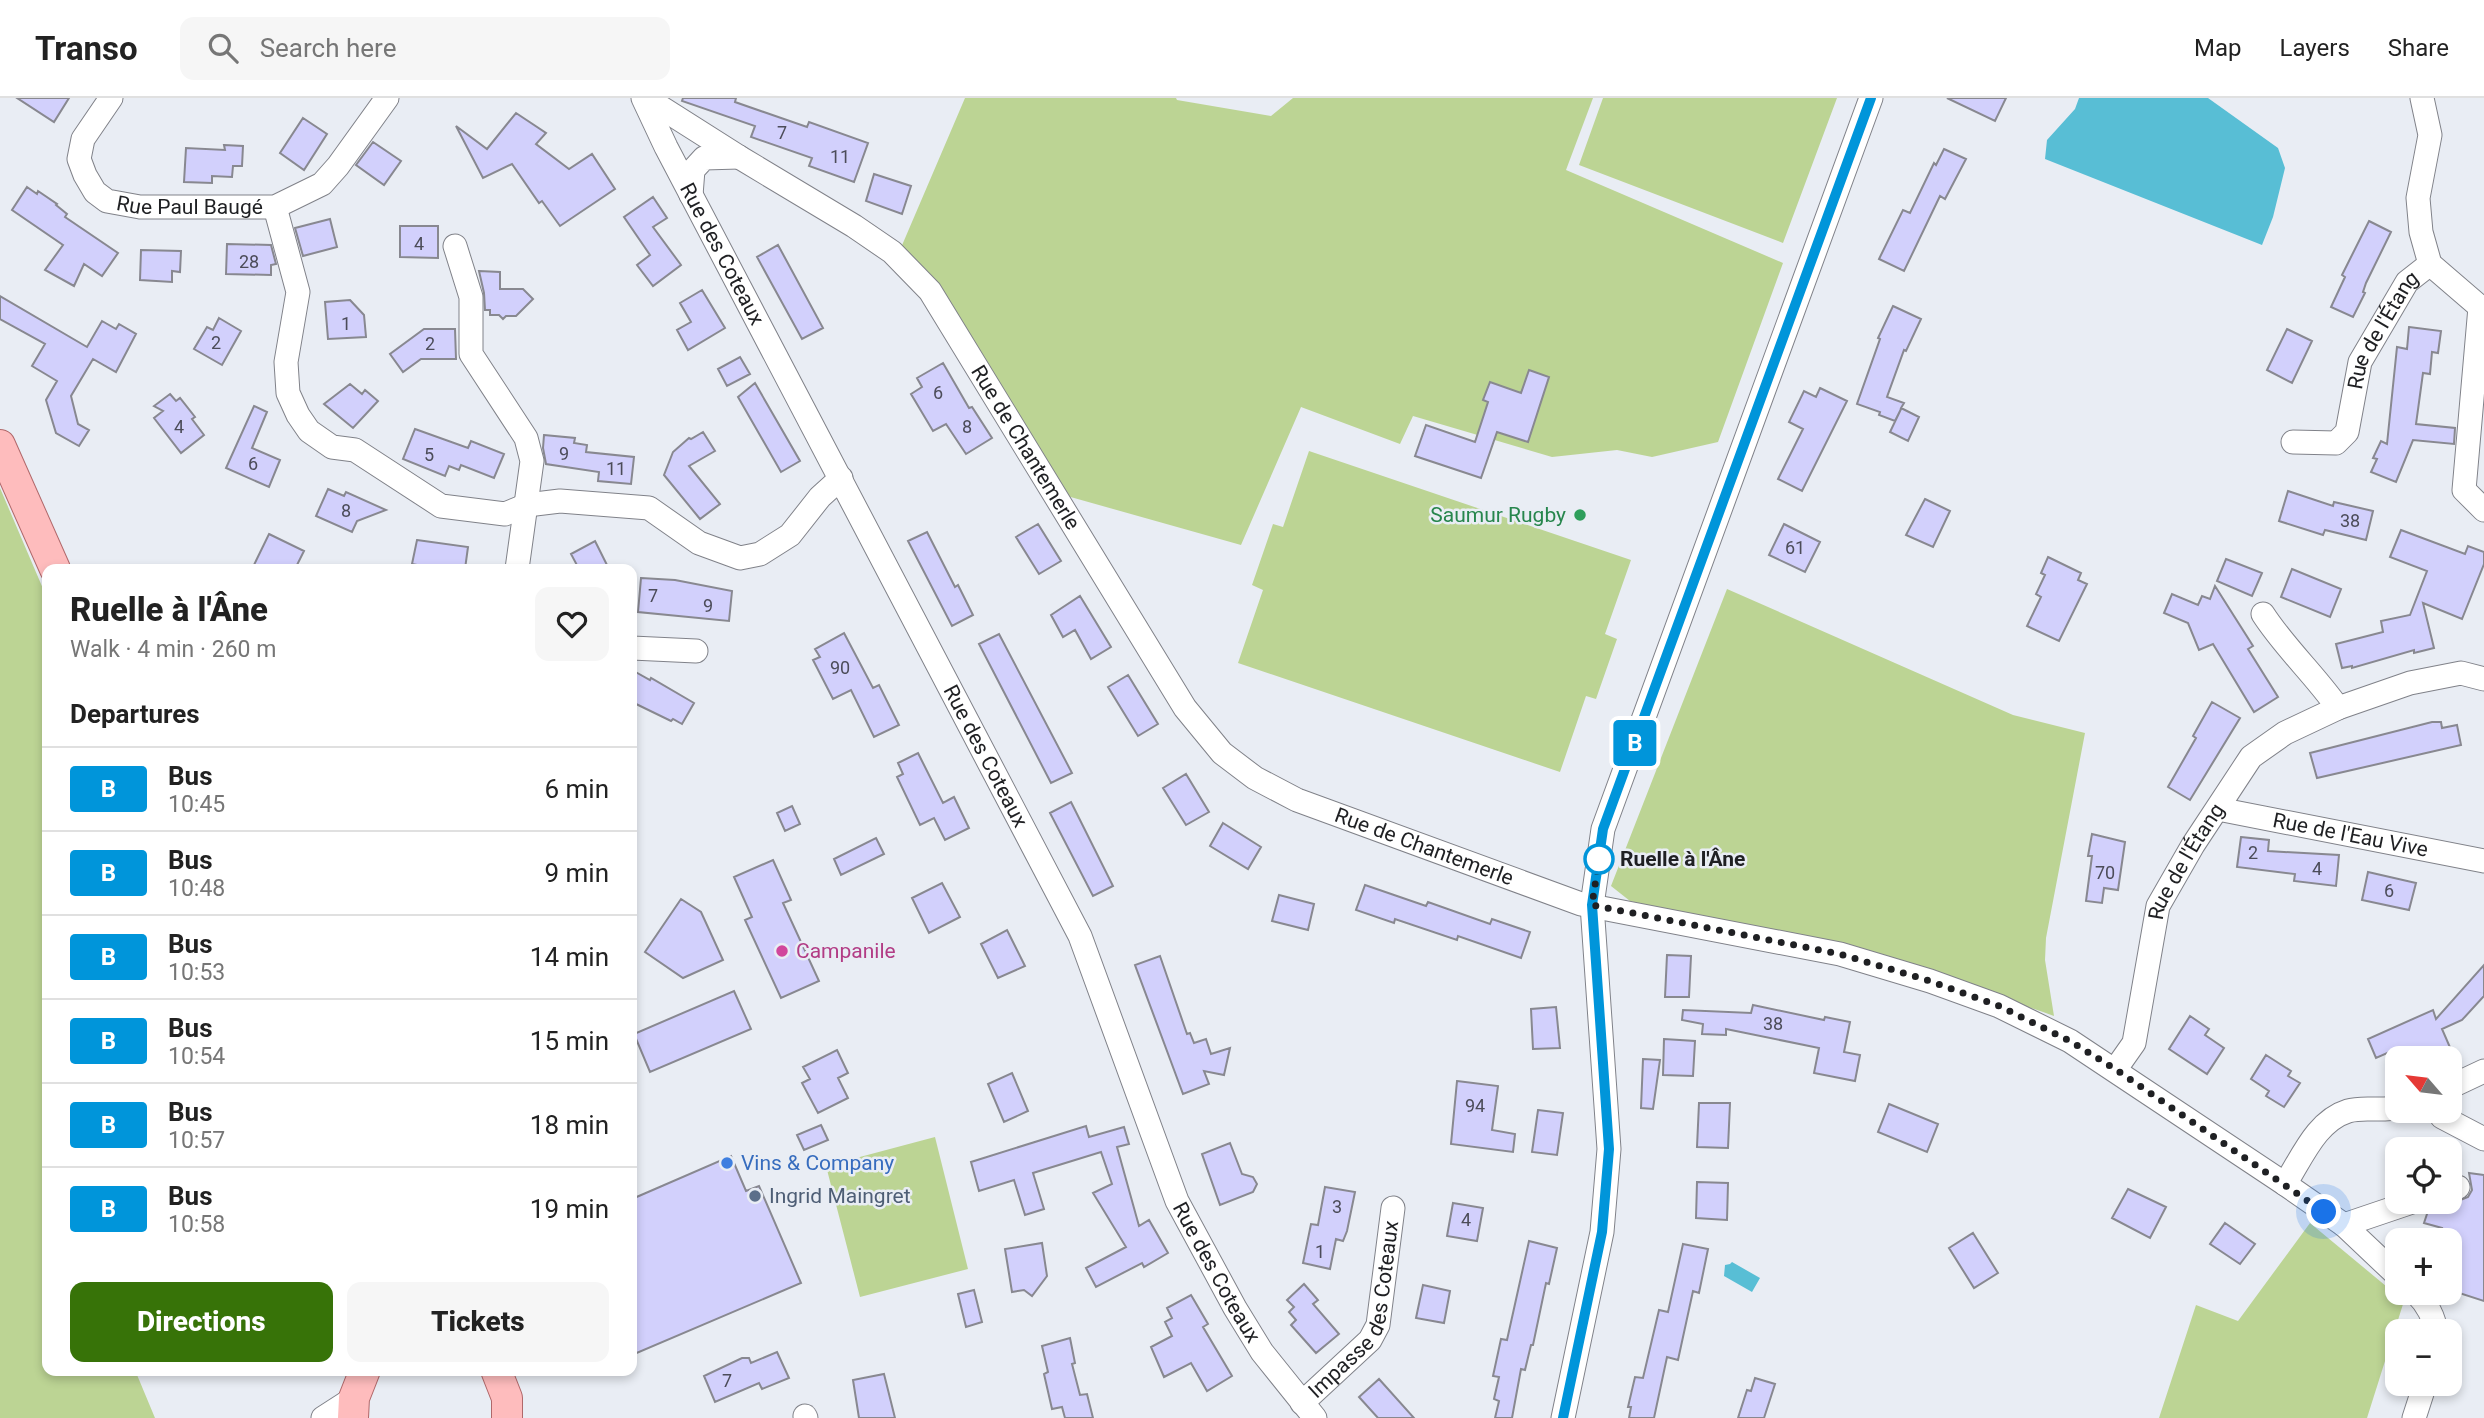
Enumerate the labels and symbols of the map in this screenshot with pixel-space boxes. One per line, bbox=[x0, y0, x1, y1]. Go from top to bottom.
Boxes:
house number: 7 bbox=[777, 122, 787, 143]
house number: 11 bbox=[830, 146, 850, 167]
street label: Rue des Coteaux bbox=[675, 179, 769, 329]
street label: Rue Paul Baugé bbox=[115, 191, 263, 219]
house number: 4 bbox=[414, 233, 424, 254]
house number: 28 bbox=[239, 251, 259, 272]
street label: Rue de l'Étang bbox=[2343, 266, 2423, 391]
house number: 1 bbox=[341, 313, 351, 334]
house number: 2 bbox=[211, 332, 221, 353]
house number: 2 bbox=[425, 333, 435, 354]
street label: Rue de Chantemerle bbox=[966, 361, 1085, 534]
house number: 6 bbox=[933, 382, 943, 403]
house number: 4 bbox=[174, 416, 184, 437]
house number: 8 bbox=[962, 416, 972, 437]
house number: 9 bbox=[559, 443, 569, 464]
house number: 5 bbox=[424, 444, 434, 465]
house number: 6 bbox=[248, 453, 258, 474]
house number: 11 bbox=[606, 458, 626, 479]
house number: 8 bbox=[341, 500, 351, 521]
place label: Saumur Rugby bbox=[1430, 503, 1566, 527]
marker: Saumur Rugby bbox=[1572, 507, 1588, 523]
house number: 38 bbox=[2340, 510, 2360, 531]
house number: 61 bbox=[1785, 537, 1805, 558]
house number: 7 bbox=[648, 585, 658, 606]
house number: 9 bbox=[703, 595, 713, 616]
house number: 90 bbox=[830, 657, 850, 678]
street label: Rue des Coteaux bbox=[938, 681, 1033, 831]
line badge: B bbox=[1612, 720, 1658, 766]
street label: Rue de l'Étang bbox=[2144, 799, 2229, 922]
street label: Rue de Chantemerle bbox=[1332, 803, 1517, 890]
street label: Rue de l'Eau Vive bbox=[2271, 808, 2430, 862]
house number: 2 bbox=[2248, 842, 2258, 863]
marker: Ruelle à l'Âne bbox=[1584, 844, 1614, 874]
place label: Ruelle à l'Âne bbox=[1620, 847, 1745, 871]
house number: 4 bbox=[2312, 858, 2322, 879]
house number: 70 bbox=[2095, 862, 2115, 883]
house number: 6 bbox=[2384, 880, 2394, 901]
place label: Campanile bbox=[796, 939, 896, 963]
marker: Campanile bbox=[774, 943, 790, 959]
house number: 38 bbox=[1763, 1013, 1783, 1034]
north arrow bbox=[2385, 1046, 2462, 1124]
house number: 94 bbox=[1465, 1095, 1485, 1116]
place label: Vins & Company bbox=[741, 1151, 894, 1175]
marker: Vins & Company bbox=[719, 1155, 735, 1171]
place label: Ingrid Maingret bbox=[769, 1184, 911, 1208]
marker: Ingrid Maingret bbox=[747, 1188, 763, 1204]
your location bbox=[2306, 1194, 2341, 1229]
house number: 3 bbox=[1332, 1196, 1342, 1217]
street label: Rue des Coteaux bbox=[1168, 1198, 1265, 1347]
house number: 4 bbox=[1461, 1209, 1471, 1230]
street label: Impasse des Coteaux bbox=[1304, 1219, 1403, 1403]
house number: 1 bbox=[1315, 1241, 1325, 1262]
house number: 7 bbox=[722, 1370, 732, 1391]

